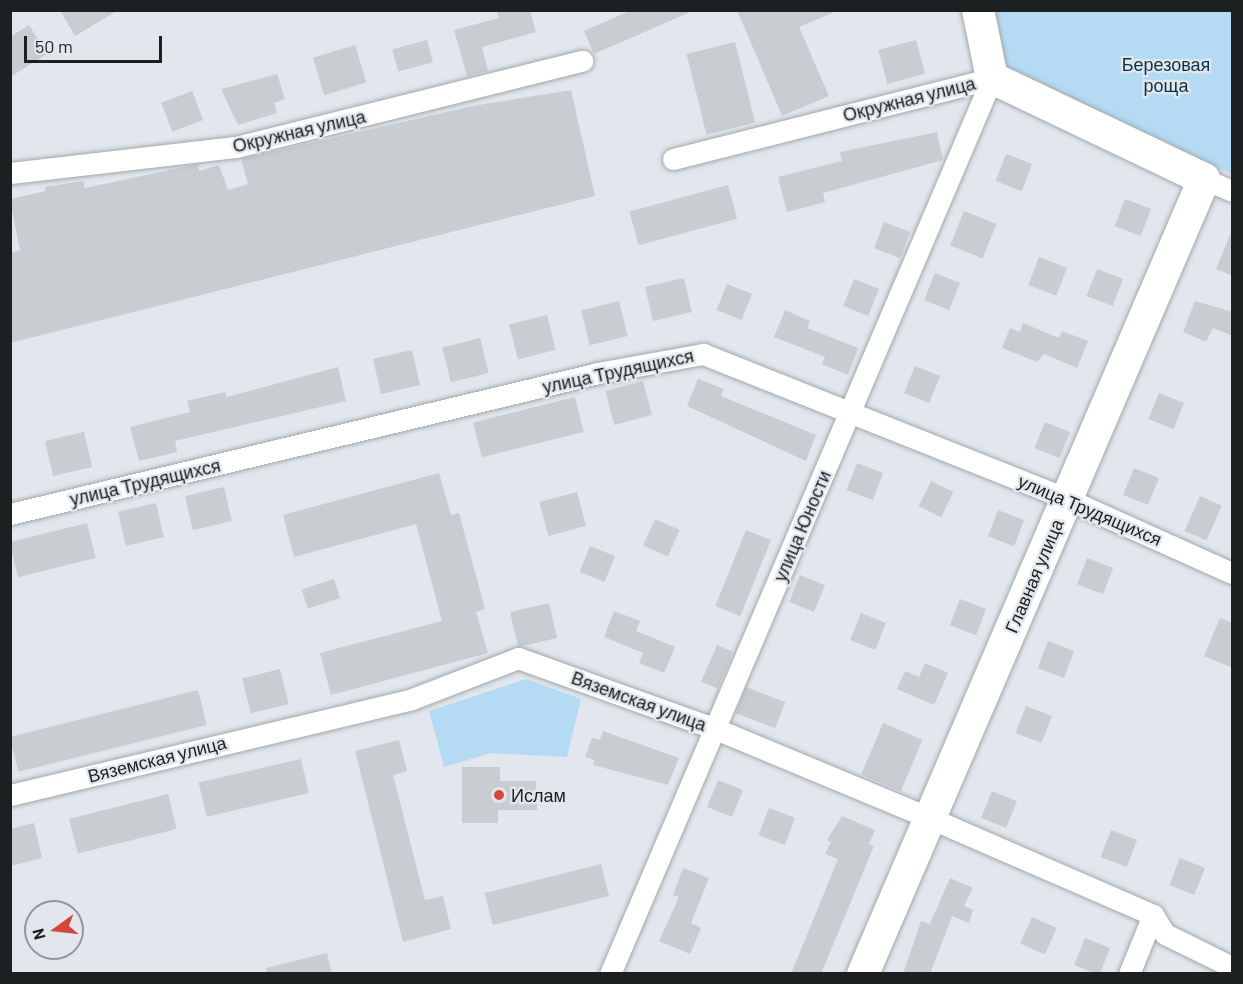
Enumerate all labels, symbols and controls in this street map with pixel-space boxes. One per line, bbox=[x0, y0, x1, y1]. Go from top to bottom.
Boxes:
scale bar bbox=[27, 24, 165, 62]
text: 50 m bbox=[35, 35, 73, 57]
park label: Березовая роща bbox=[1122, 54, 1210, 97]
street label: Окружная улица bbox=[841, 72, 977, 126]
street label: Окружная улица bbox=[230, 105, 368, 157]
street label: улица Трудящихся bbox=[540, 344, 696, 398]
street label: улица Трудящихся bbox=[68, 454, 222, 510]
street label: улица Юности bbox=[769, 467, 835, 585]
street label: улица Трудящихся bbox=[1015, 470, 1165, 550]
street label: Главная улица bbox=[1000, 516, 1068, 636]
street label: Вяземская улица bbox=[569, 667, 709, 735]
street label: Вяземская улица bbox=[85, 731, 229, 787]
place label: Ислам bbox=[511, 784, 566, 806]
marker: Ислам bbox=[492, 788, 506, 802]
north arrow bbox=[24, 900, 84, 960]
text: N bbox=[28, 927, 49, 942]

